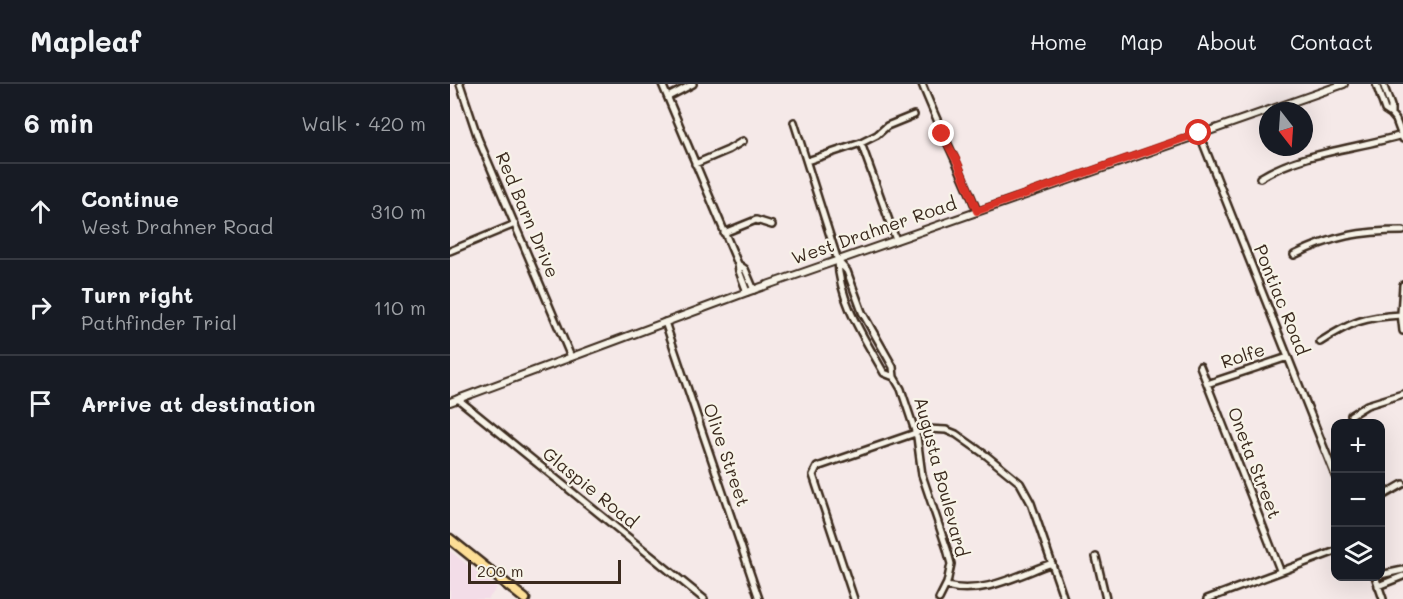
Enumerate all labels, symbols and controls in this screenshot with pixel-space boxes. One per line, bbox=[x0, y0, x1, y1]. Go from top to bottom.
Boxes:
text: Mapleaf bbox=[30, 23, 141, 59]
text: Home bbox=[1030, 28, 1087, 55]
text: Map bbox=[1120, 28, 1163, 55]
text: About bbox=[1196, 28, 1257, 55]
text: Contact bbox=[1290, 28, 1373, 55]
north arrow bbox=[1259, 102, 1313, 156]
text: 6 min bbox=[24, 106, 93, 140]
text: Walk · 420 m bbox=[301, 110, 426, 136]
route start bbox=[1185, 119, 1211, 145]
route end bbox=[928, 120, 954, 146]
street label: Red Barn Drive bbox=[491, 148, 565, 281]
text: Continue bbox=[81, 184, 179, 213]
street label: West Drahner Road bbox=[788, 191, 959, 270]
icon: ahead bbox=[24, 195, 57, 228]
text: 310 m bbox=[371, 198, 426, 224]
text: West Drahner Road bbox=[81, 213, 273, 239]
street label: Pontiac Road bbox=[1249, 241, 1315, 359]
text: Turn right bbox=[81, 280, 193, 309]
icon: right bbox=[24, 291, 57, 324]
text: 110 m bbox=[373, 294, 426, 320]
text: Pathfinder Trial bbox=[81, 309, 237, 335]
street label: Rolfe bbox=[1218, 337, 1268, 373]
icon: arrive bbox=[24, 387, 57, 420]
text: Arrive at destination bbox=[81, 389, 316, 418]
street label: Augusta Boulevard bbox=[909, 394, 975, 559]
street label: Olive Street bbox=[698, 400, 756, 510]
street label: Oneta Street bbox=[1223, 403, 1287, 522]
map controls bbox=[1331, 419, 1385, 581]
button: + bbox=[1331, 419, 1385, 473]
street label: Glaspie Road bbox=[538, 441, 643, 533]
button: − bbox=[1331, 473, 1385, 527]
button: layers bbox=[1331, 527, 1385, 581]
scale bar bbox=[468, 557, 621, 584]
text: 200 m bbox=[477, 560, 524, 581]

